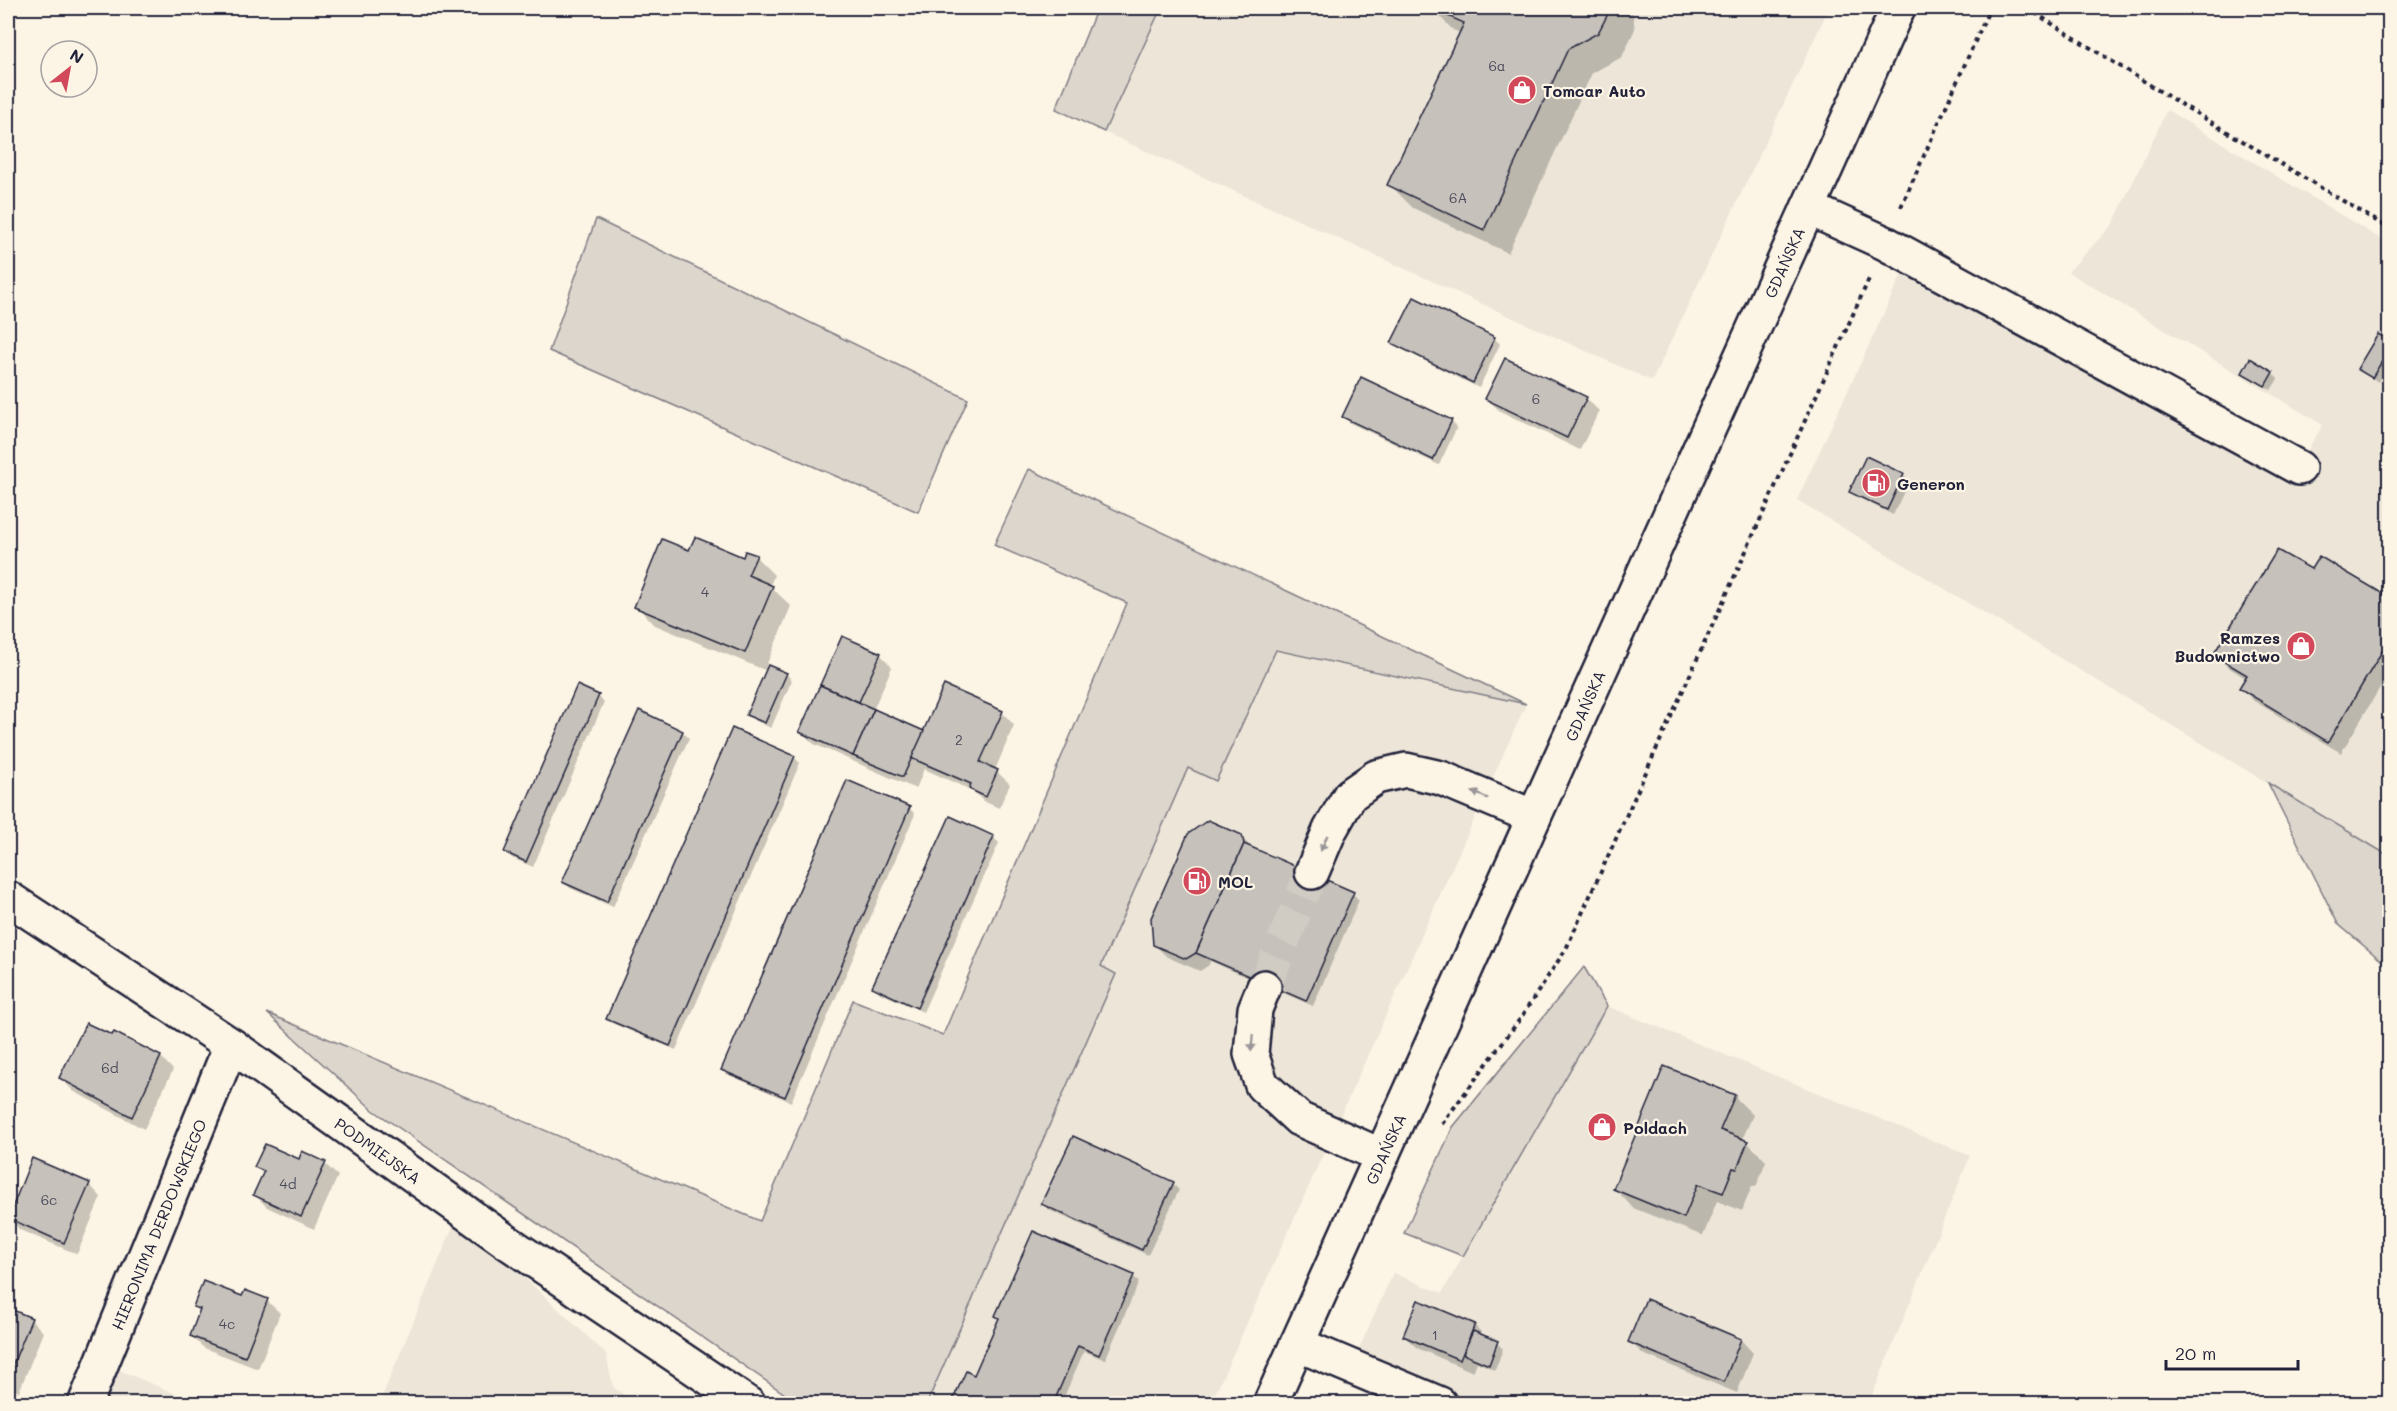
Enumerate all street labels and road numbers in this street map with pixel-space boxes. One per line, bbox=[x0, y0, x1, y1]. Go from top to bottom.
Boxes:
street label: GDAŃSKA bbox=[1759, 223, 1809, 301]
street label: GDAŃSKA bbox=[1559, 667, 1609, 744]
street label: GDAŃSKA bbox=[1360, 1110, 1410, 1187]
street label: PODMIEJSKA bbox=[331, 1112, 425, 1188]
street label: HIERONIMA DERDOWSKIEGO bbox=[106, 1116, 210, 1333]

